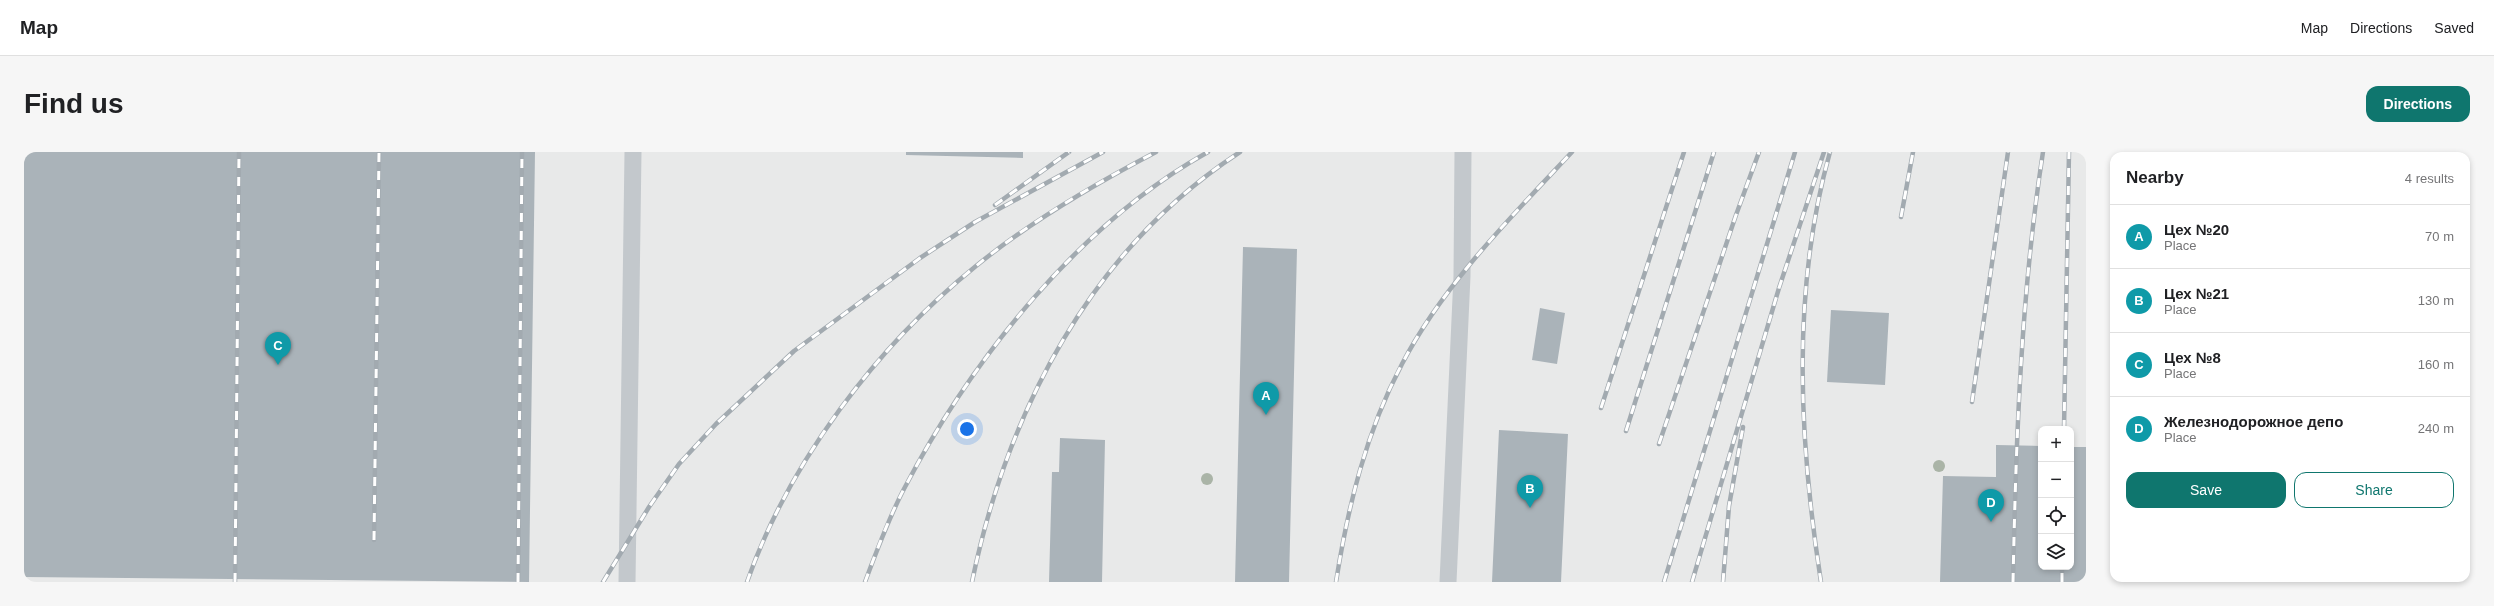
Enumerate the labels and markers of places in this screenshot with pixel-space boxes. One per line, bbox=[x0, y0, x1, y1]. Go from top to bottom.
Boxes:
pin: C bbox=[265, 332, 291, 365]
pin: A bbox=[1253, 382, 1279, 415]
pin: B bbox=[1517, 475, 1543, 508]
pin: D bbox=[1978, 489, 2004, 522]

